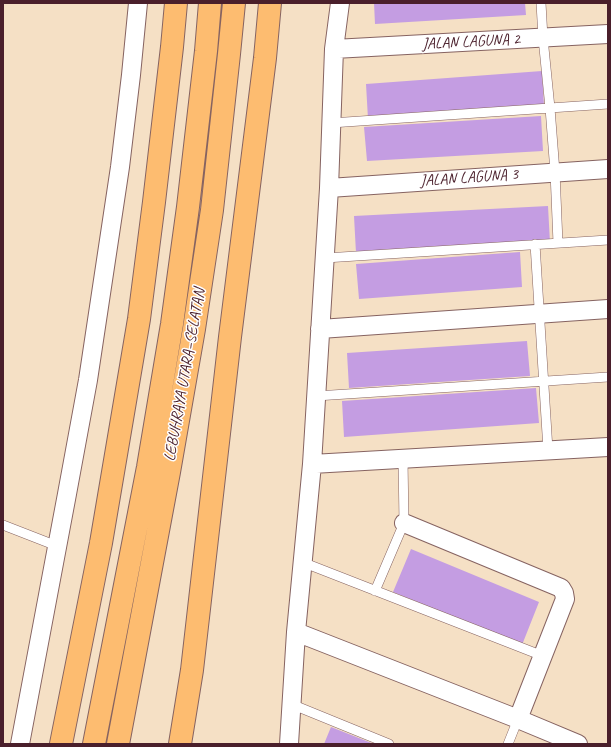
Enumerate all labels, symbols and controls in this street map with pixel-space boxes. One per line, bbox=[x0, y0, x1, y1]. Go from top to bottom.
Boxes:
street label: JALAN LAGUNA 2 bbox=[421, 30, 521, 54]
street label: JALAN LAGUNA 3 bbox=[419, 165, 519, 191]
street label: LEBUHRAYA UTARA–SELATAN bbox=[160, 287, 210, 463]

